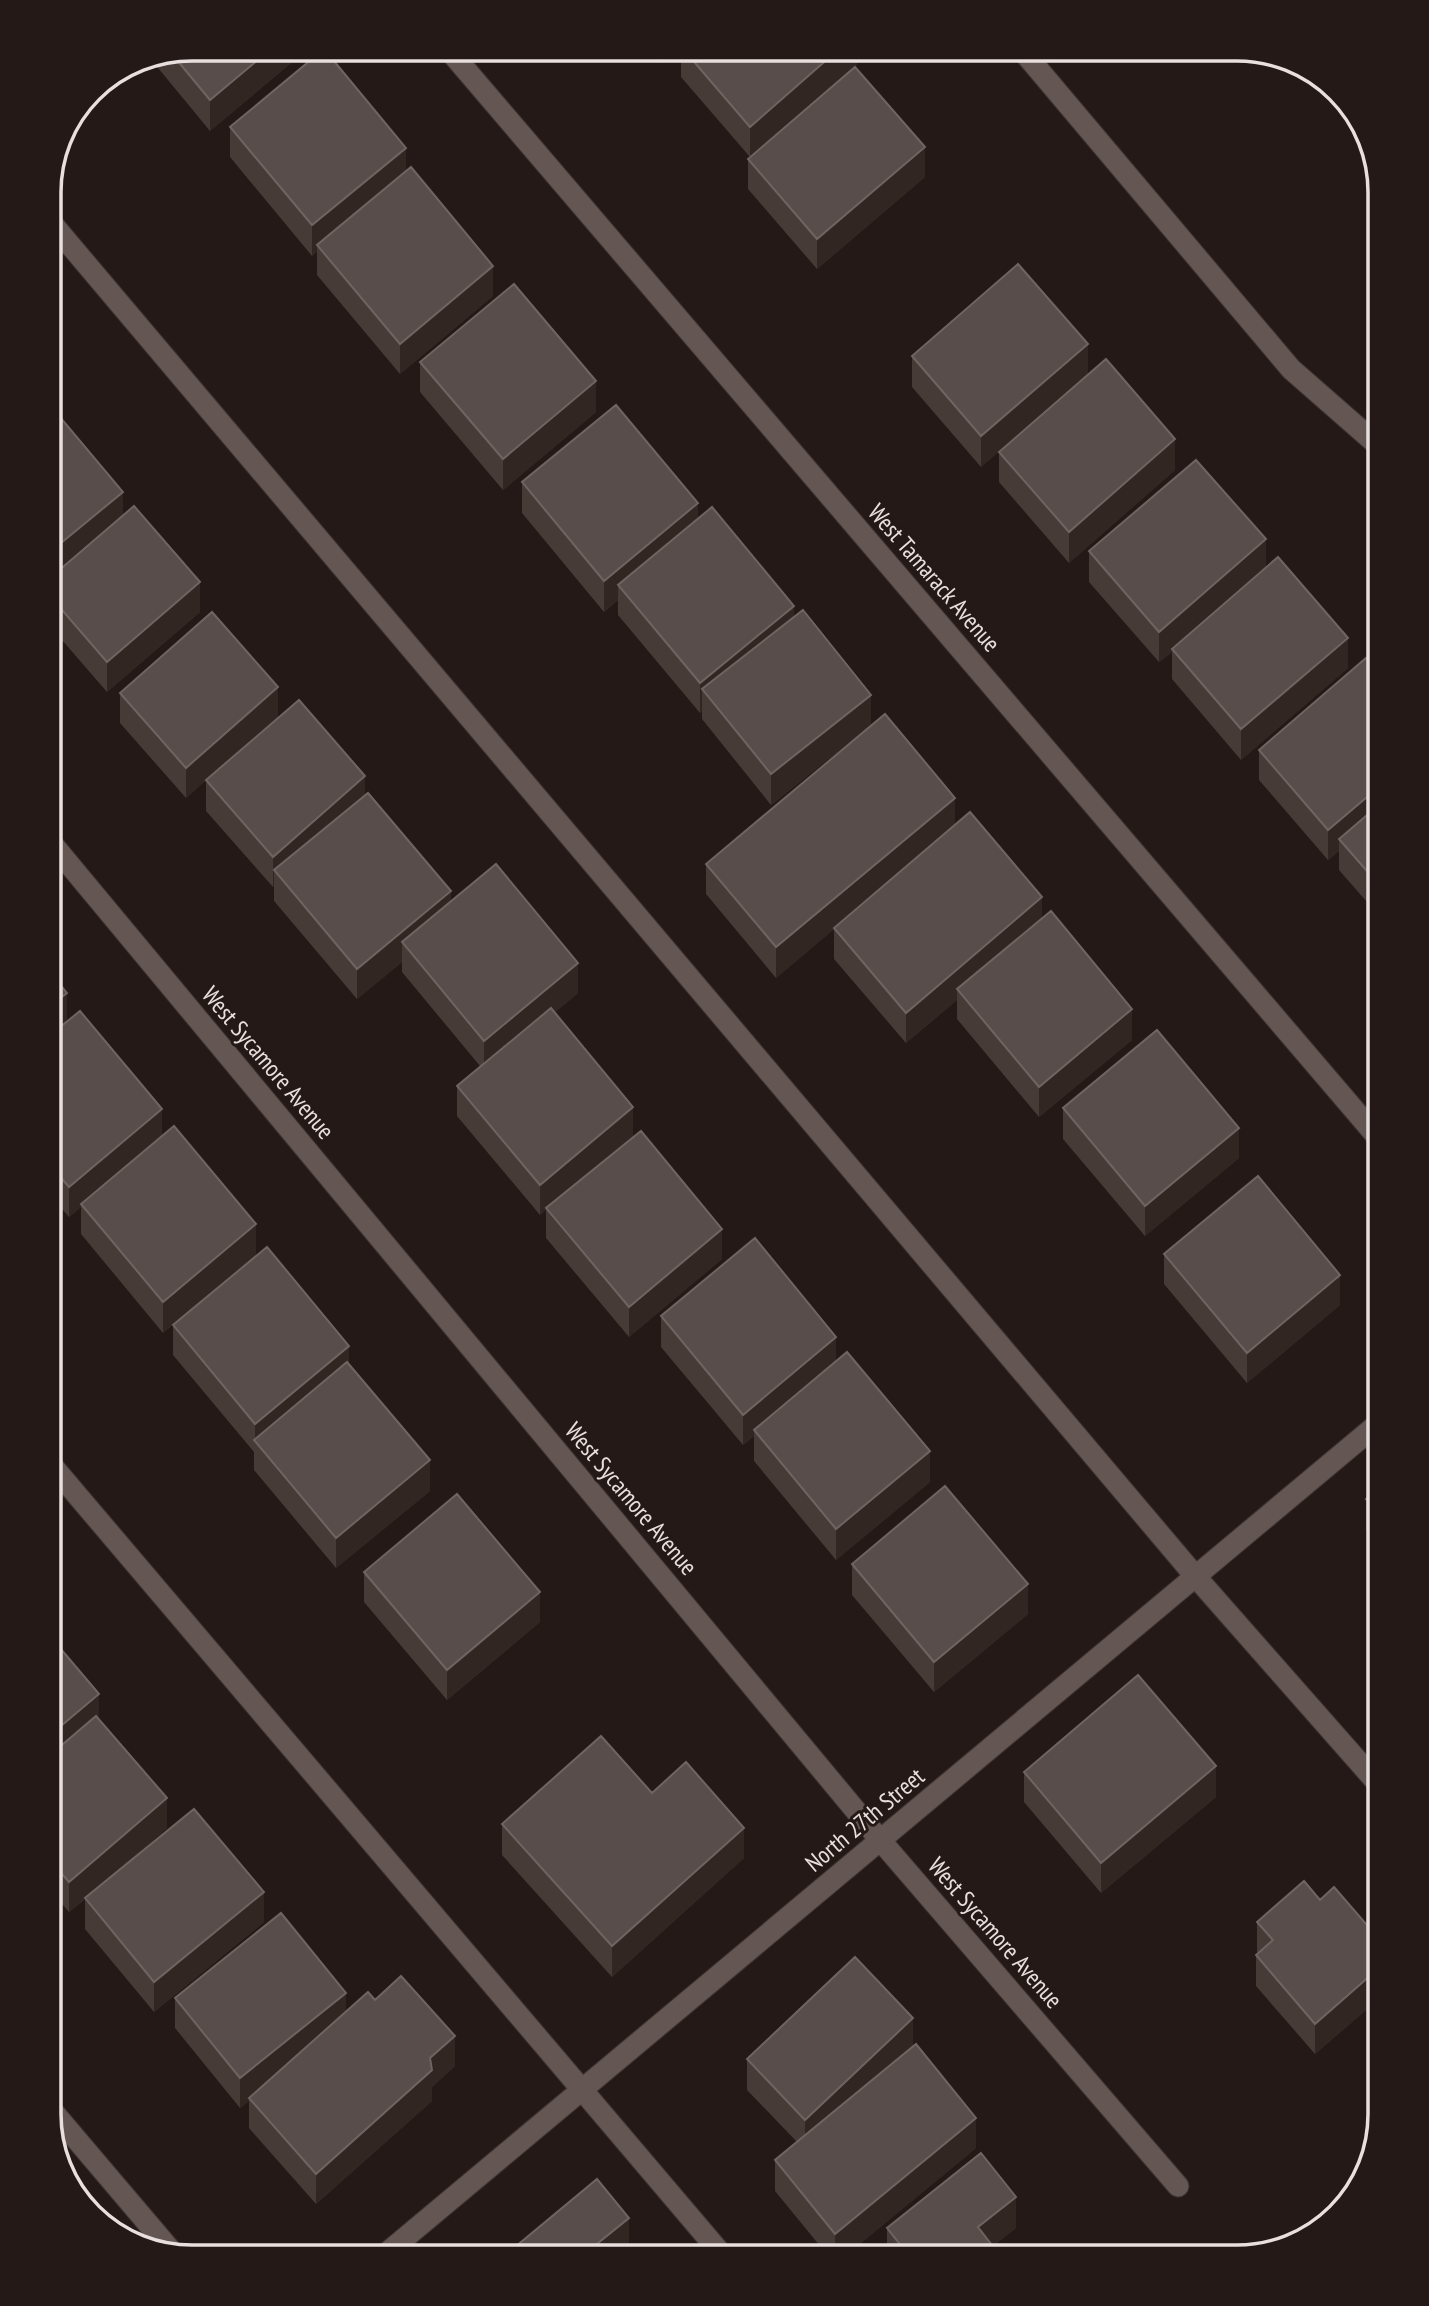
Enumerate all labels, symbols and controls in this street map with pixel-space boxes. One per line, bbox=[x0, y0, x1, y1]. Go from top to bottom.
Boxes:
street label: West Tamarack Avenue bbox=[862, 497, 1007, 658]
street label: West Sycamore Avenue bbox=[195, 980, 341, 1145]
street label: West Sycamore Avenue bbox=[558, 1416, 704, 1581]
street label: North 27th Street bbox=[799, 1761, 931, 1878]
street label: West Sycamore Avenue bbox=[921, 1851, 1069, 2015]

